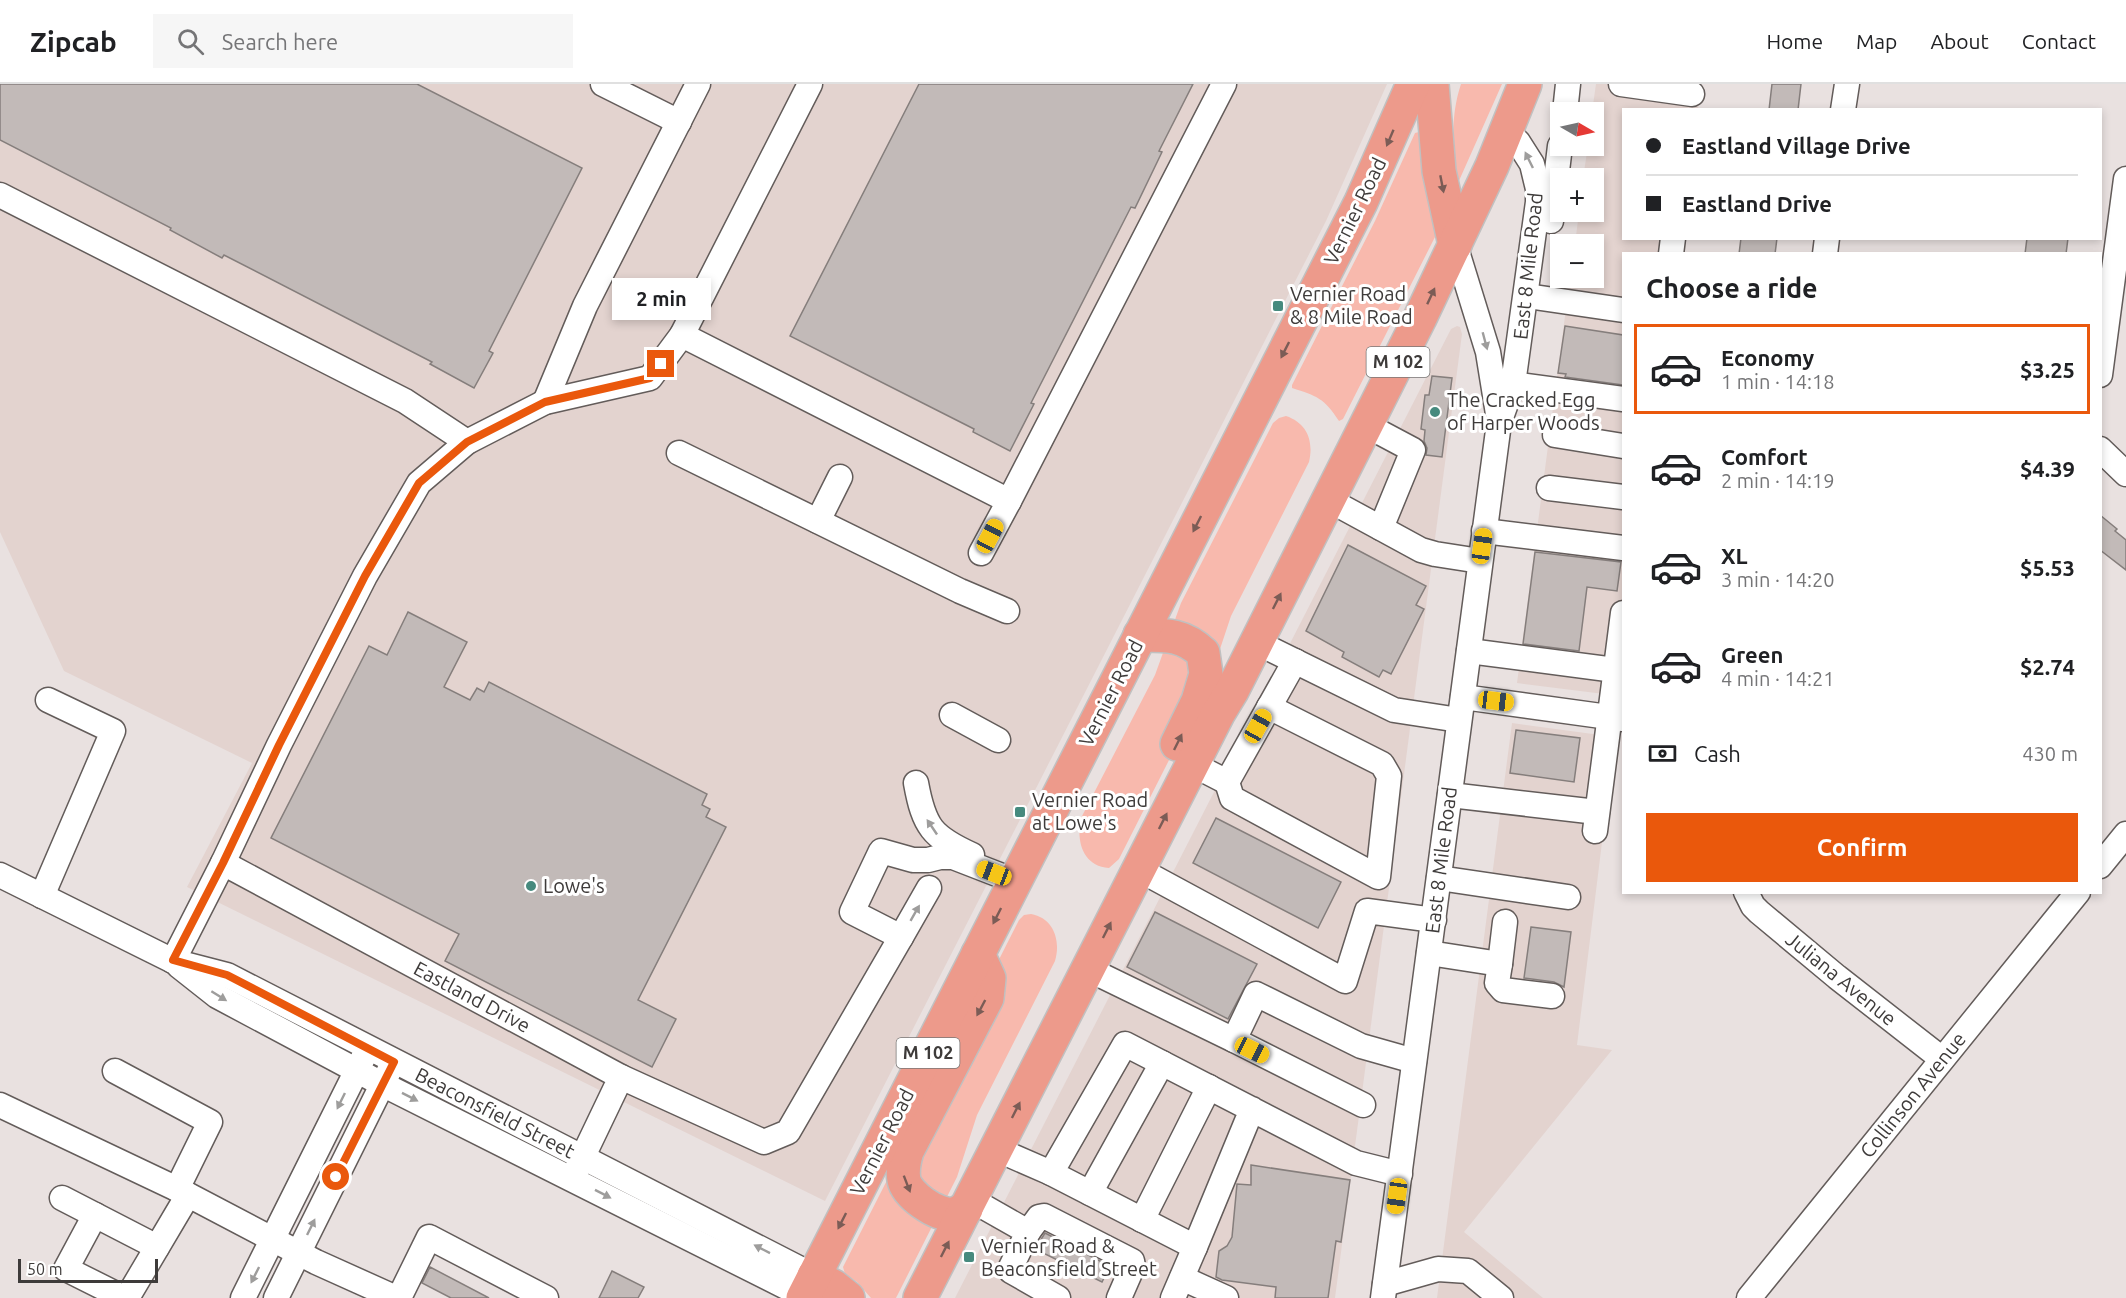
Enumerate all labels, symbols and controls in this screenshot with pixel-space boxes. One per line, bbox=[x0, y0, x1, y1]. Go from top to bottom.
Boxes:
search box bbox=[153, 14, 573, 68]
icon: search bbox=[174, 25, 207, 58]
text: Zipcab bbox=[30, 26, 117, 57]
text: Search here bbox=[222, 29, 338, 54]
text: Home bbox=[1766, 29, 1823, 53]
text: Map bbox=[1856, 29, 1897, 53]
text: About bbox=[1930, 29, 1989, 53]
text: Contact bbox=[2022, 29, 2096, 53]
north arrow bbox=[1550, 102, 1604, 156]
map controls bbox=[1550, 102, 1604, 288]
one-way arrow bbox=[1385, 129, 1395, 147]
text: Eastland Village Drive bbox=[1682, 133, 1911, 158]
one-way arrow bbox=[1525, 151, 1534, 168]
street label: Vernier Road bbox=[1319, 154, 1390, 268]
button: + bbox=[1550, 168, 1604, 222]
one-way arrow bbox=[1438, 175, 1447, 194]
street label: East 8 Mile Road bbox=[1508, 191, 1547, 341]
text: Eastland Drive bbox=[1682, 191, 1832, 216]
button: − bbox=[1550, 234, 1604, 288]
text: Choose a ride bbox=[1646, 273, 1818, 303]
callout: 2 min bbox=[612, 277, 710, 319]
place label: Vernier Road & 8 Mile Road bbox=[1290, 282, 1413, 328]
text: 2 min bbox=[636, 287, 687, 310]
one-way arrow bbox=[1427, 287, 1436, 304]
marker: Vernier Road & 8 Mile Road bbox=[1271, 299, 1285, 313]
one-way arrow bbox=[1480, 331, 1490, 350]
one-way arrow bbox=[1281, 342, 1290, 359]
icon: car bbox=[1649, 342, 1703, 396]
text: Economy bbox=[1721, 345, 1814, 370]
road number: M 102 bbox=[1366, 347, 1430, 377]
route end bbox=[647, 350, 674, 377]
text: $3.25 bbox=[2020, 357, 2075, 382]
text: 1 min · 14:18 bbox=[1721, 370, 1835, 393]
place label: The Cracked Egg of Harper Woods bbox=[1447, 388, 1600, 434]
marker: The Cracked Egg of Harper Woods bbox=[1428, 405, 1442, 419]
icon: car bbox=[1649, 441, 1703, 495]
text: Comfort bbox=[1721, 444, 1808, 469]
text: $4.39 bbox=[2020, 456, 2075, 481]
text: 2 min · 14:19 bbox=[1721, 469, 1835, 492]
one-way arrow bbox=[1192, 515, 1202, 533]
car bbox=[974, 516, 1006, 556]
car bbox=[1471, 527, 1493, 565]
icon: car bbox=[1649, 540, 1703, 594]
text: XL bbox=[1721, 543, 1748, 568]
text: $5.53 bbox=[2020, 555, 2075, 580]
text: 3 min · 14:20 bbox=[1721, 568, 1835, 591]
one-way arrow bbox=[1272, 592, 1282, 609]
street label: Vernier Road bbox=[1074, 636, 1147, 750]
icon: car bbox=[1649, 639, 1703, 693]
text: Green bbox=[1721, 642, 1783, 667]
text: $2.74 bbox=[2020, 654, 2075, 679]
text: 4 min · 14:21 bbox=[1721, 667, 1835, 690]
car bbox=[1477, 690, 1515, 712]
car bbox=[1241, 706, 1275, 746]
one-way arrow bbox=[1173, 733, 1183, 750]
icon: cash bbox=[1646, 737, 1679, 770]
text: Cash bbox=[1694, 741, 1741, 766]
text: 430 m bbox=[2022, 742, 2078, 765]
street label: East 8 Mile Road bbox=[1420, 785, 1461, 935]
place label: Vernier Road at Lowe's bbox=[1032, 788, 1148, 834]
marker: Vernier Road at Lowe's bbox=[1013, 805, 1027, 819]
one-way arrow bbox=[1158, 812, 1168, 829]
button: Confirm bbox=[1646, 813, 2078, 882]
one-way arrow bbox=[926, 820, 938, 836]
car bbox=[974, 858, 1014, 888]
place label: Lowe's bbox=[543, 874, 605, 897]
marker: Lowe's bbox=[524, 879, 538, 893]
one-way arrow bbox=[910, 904, 920, 921]
one-way arrow bbox=[992, 907, 1002, 924]
one-way arrow bbox=[1102, 922, 1112, 939]
street label: Juliana Avenue bbox=[1781, 927, 1901, 1030]
street label: Eastland Drive bbox=[410, 956, 534, 1037]
one-way arrow bbox=[211, 991, 227, 1002]
one-way arrow bbox=[976, 1000, 986, 1017]
street label: Collinson Avenue bbox=[1855, 1027, 1970, 1162]
car bbox=[1232, 1034, 1272, 1066]
road number: M 102 bbox=[896, 1038, 960, 1068]
street label: Beaconsfield Street bbox=[412, 1062, 579, 1163]
street label: Vernier Road bbox=[845, 1085, 918, 1199]
one-way arrow bbox=[337, 1092, 346, 1109]
one-way arrow bbox=[401, 1093, 418, 1102]
one-way arrow bbox=[1011, 1101, 1021, 1118]
route start bbox=[322, 1163, 349, 1190]
one-way arrow bbox=[903, 1175, 913, 1193]
car bbox=[1386, 1177, 1408, 1215]
one-way arrow bbox=[594, 1190, 611, 1199]
one-way arrow bbox=[838, 1212, 847, 1229]
one-way arrow bbox=[307, 1218, 316, 1235]
place label: Vernier Road & Beaconsfield Street bbox=[981, 1234, 1157, 1280]
one-way arrow bbox=[940, 1240, 950, 1257]
one-way arrow bbox=[753, 1245, 771, 1255]
marker: Vernier Road & Beaconsfield Street bbox=[962, 1250, 976, 1264]
scale bar bbox=[18, 1256, 158, 1284]
text: 50 m bbox=[27, 1260, 63, 1278]
one-way arrow bbox=[250, 1267, 260, 1284]

